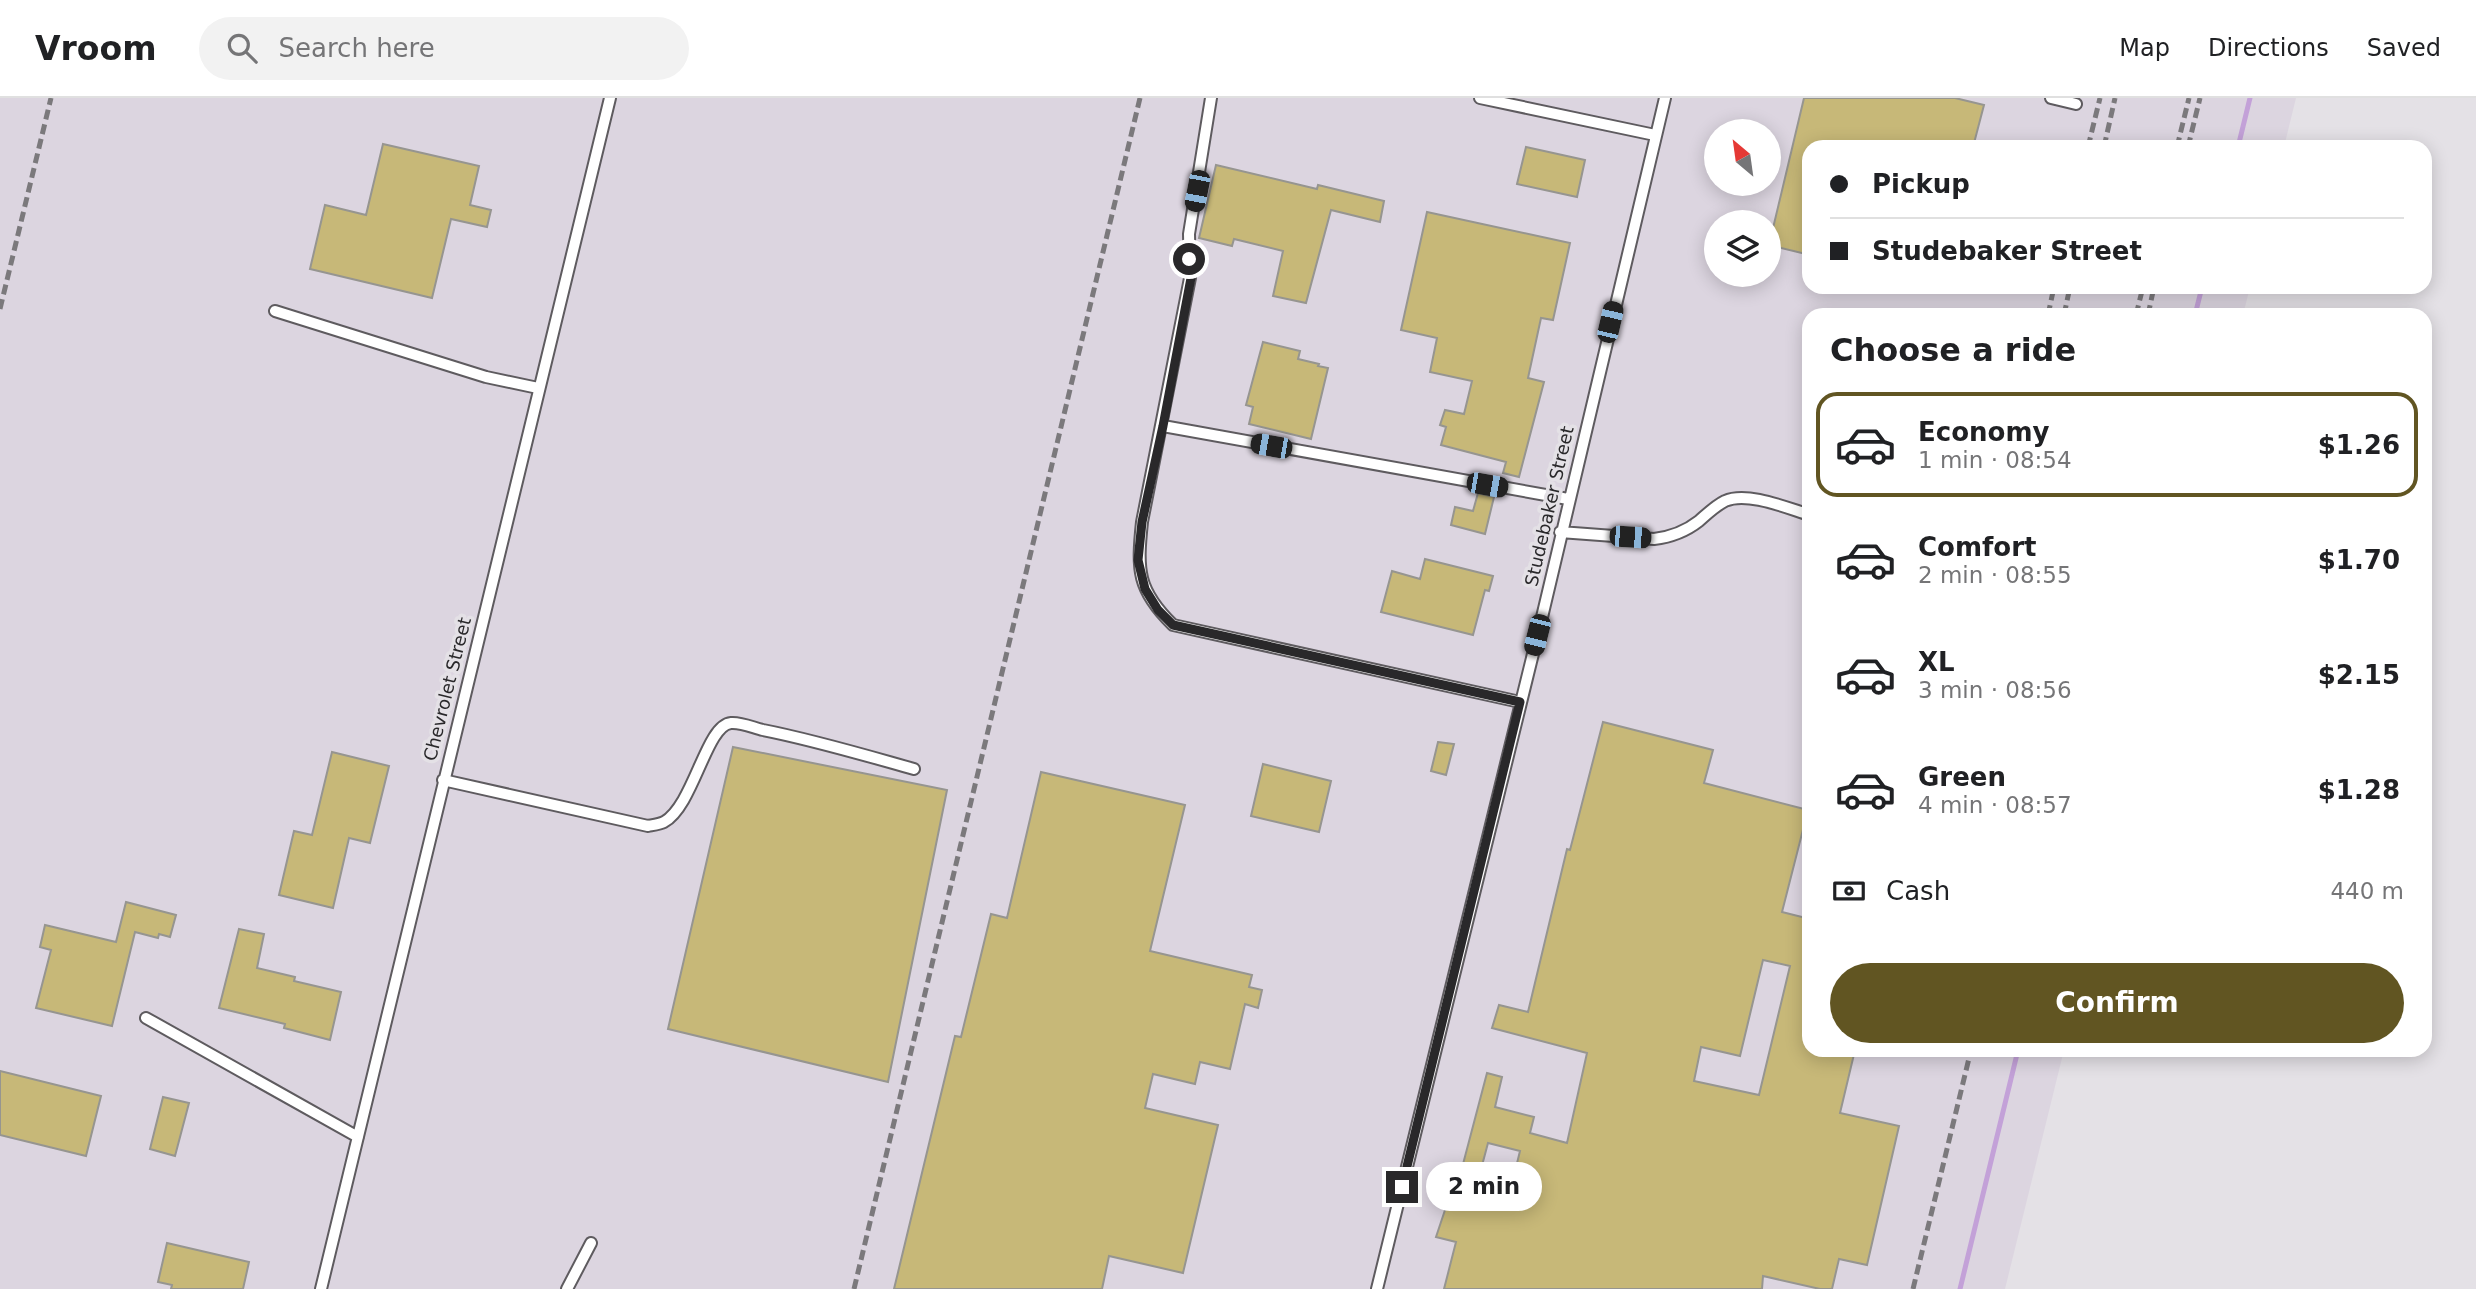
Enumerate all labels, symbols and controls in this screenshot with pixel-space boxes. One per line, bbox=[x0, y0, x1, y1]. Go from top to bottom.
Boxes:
search box bbox=[199, 17, 689, 80]
text: Vroom bbox=[35, 29, 157, 68]
icon: search bbox=[223, 29, 261, 67]
text: Search here bbox=[279, 33, 435, 63]
text: Map bbox=[2119, 34, 2170, 62]
text: Directions bbox=[2208, 34, 2329, 62]
text: Saved bbox=[2367, 34, 2441, 62]
north arrow bbox=[1704, 119, 1782, 196]
map controls bbox=[1704, 119, 1781, 287]
car bbox=[1183, 168, 1212, 214]
text: Pickup bbox=[1872, 169, 1970, 199]
button: layers bbox=[1704, 210, 1781, 287]
text: Studebaker Street bbox=[1872, 236, 2142, 266]
route start bbox=[1173, 243, 1205, 275]
car bbox=[1596, 299, 1625, 345]
text: Choose a ride bbox=[1830, 331, 2076, 369]
icon: car bbox=[1834, 413, 1897, 476]
text: Economy bbox=[1918, 417, 2049, 447]
street label: Studebaker Street bbox=[1520, 424, 1578, 588]
text: $1.26 bbox=[2318, 430, 2400, 460]
car bbox=[1249, 432, 1294, 460]
text: 1 min · 08:54 bbox=[1918, 447, 2072, 473]
car bbox=[1465, 471, 1510, 499]
car bbox=[1609, 525, 1652, 549]
icon: car bbox=[1834, 528, 1897, 591]
text: Comfort bbox=[1918, 532, 2036, 562]
text: $1.70 bbox=[2318, 545, 2400, 575]
text: 2 min · 08:55 bbox=[1918, 562, 2072, 588]
car bbox=[1522, 612, 1553, 658]
street label: Chevrolet Street bbox=[419, 615, 475, 763]
icon: car bbox=[1834, 643, 1897, 706]
text: XL bbox=[1918, 647, 1955, 677]
text: $2.15 bbox=[2318, 660, 2400, 690]
text: 3 min · 08:56 bbox=[1918, 677, 2072, 703]
icon: car bbox=[1834, 758, 1897, 821]
text: Green bbox=[1918, 762, 2006, 792]
text: $1.28 bbox=[2318, 775, 2400, 805]
text: 4 min · 08:57 bbox=[1918, 792, 2072, 818]
icon: cash bbox=[1830, 872, 1868, 910]
text: Cash bbox=[1886, 876, 1950, 906]
text: 440 m bbox=[2330, 878, 2404, 904]
button: Confirm bbox=[1830, 963, 2404, 1043]
callout: 2 min bbox=[1426, 1162, 1542, 1212]
route end bbox=[1386, 1171, 1418, 1203]
text: 2 min bbox=[1448, 1173, 1520, 1199]

